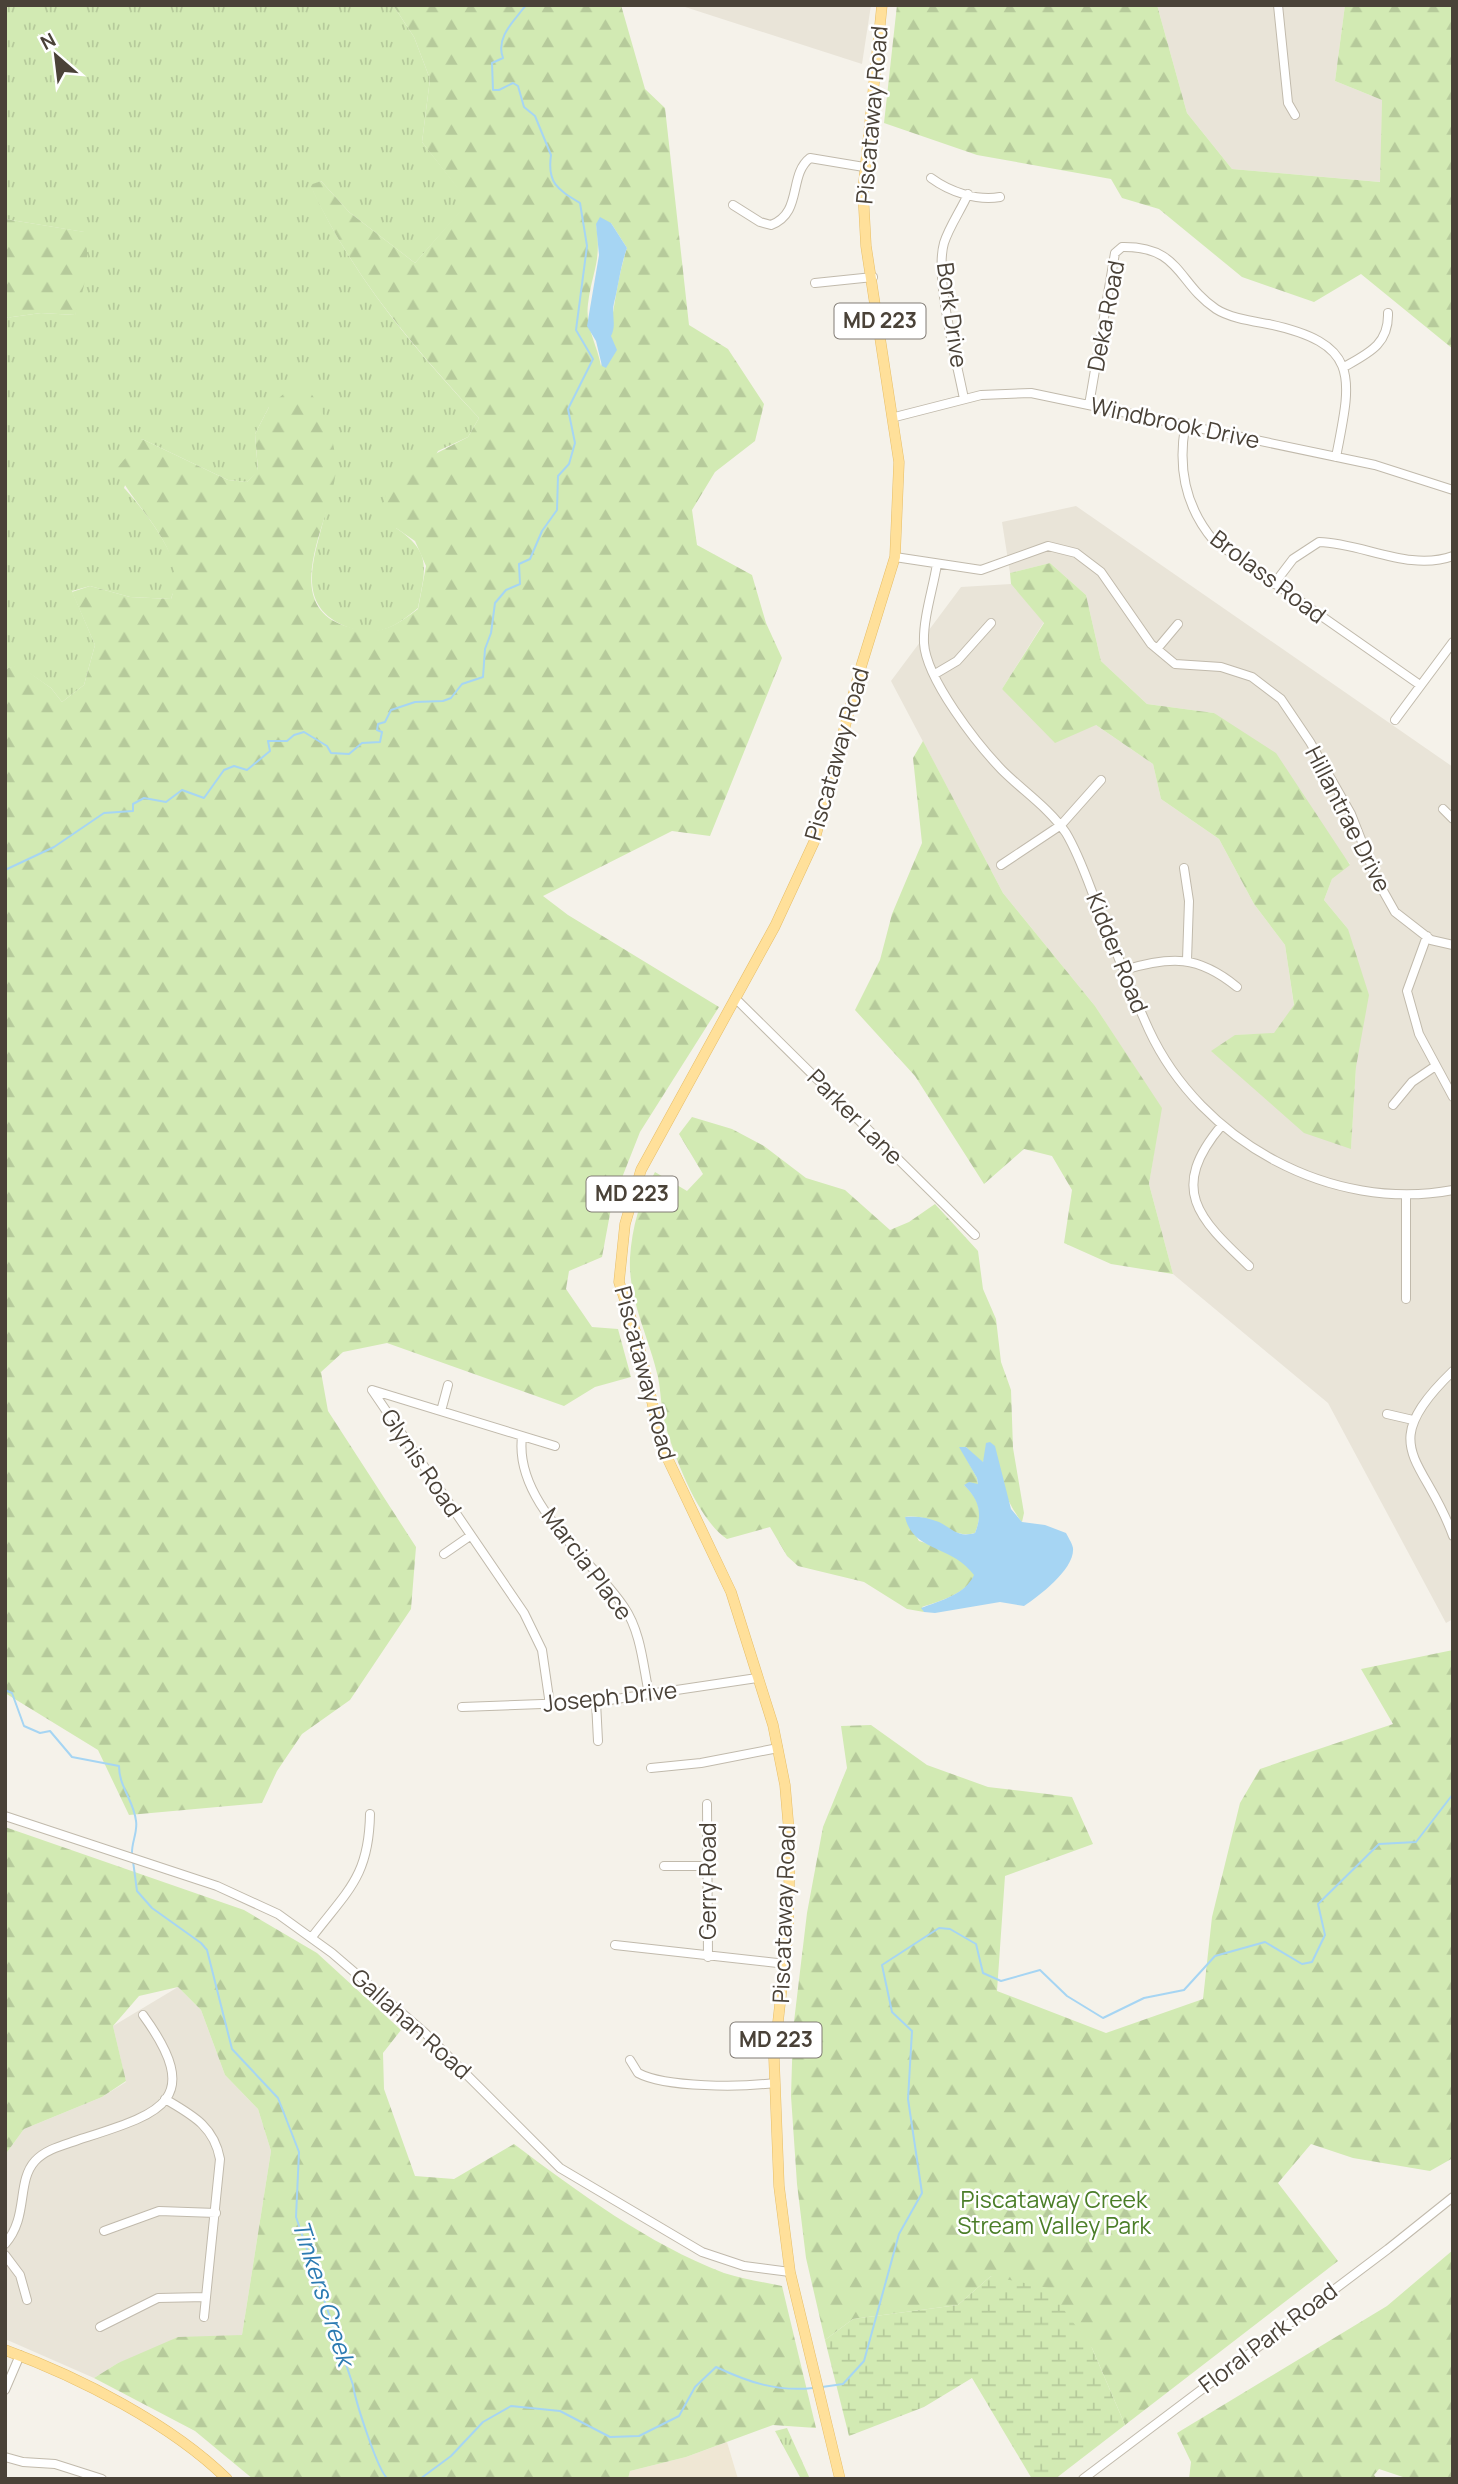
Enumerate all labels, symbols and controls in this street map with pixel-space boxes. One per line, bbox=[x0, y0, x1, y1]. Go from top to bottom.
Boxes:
north arrow bbox=[21, 21, 91, 91]
street label: Piscataway Road bbox=[847, 25, 895, 205]
text: N bbox=[36, 26, 60, 56]
street label: Deka Road bbox=[1079, 258, 1131, 374]
street label: Bork Drive bbox=[930, 260, 976, 369]
road number: MD 223 bbox=[834, 304, 926, 338]
street label: Windbrook Drive bbox=[1088, 388, 1263, 456]
street label: Brolass Road bbox=[1204, 522, 1333, 630]
street label: Piscataway Road bbox=[796, 663, 876, 844]
street label: Hillantrae Drive bbox=[1298, 740, 1399, 897]
street label: Kidder Road bbox=[1079, 888, 1157, 1018]
street label: Parker Lane bbox=[801, 1061, 911, 1171]
road number: MD 223 bbox=[586, 1176, 678, 1212]
street label: Piscataway Road bbox=[607, 1282, 685, 1463]
street label: Glynis Road bbox=[374, 1402, 470, 1523]
street label: Marcia Place bbox=[535, 1501, 641, 1626]
street label: Joseph Drive bbox=[541, 1673, 679, 1719]
street label: Gerry Road bbox=[691, 1822, 723, 1940]
street label: Piscataway Road bbox=[764, 1824, 802, 2004]
street label: Gallahan Road bbox=[345, 1961, 479, 2086]
road number: MD 223 bbox=[730, 2022, 822, 2058]
park label: Piscataway Creek Stream Valley Park bbox=[957, 2183, 1151, 2241]
water label: Tinkers Creek bbox=[285, 2216, 364, 2372]
street label: Floral Park Road bbox=[1191, 2274, 1343, 2400]

